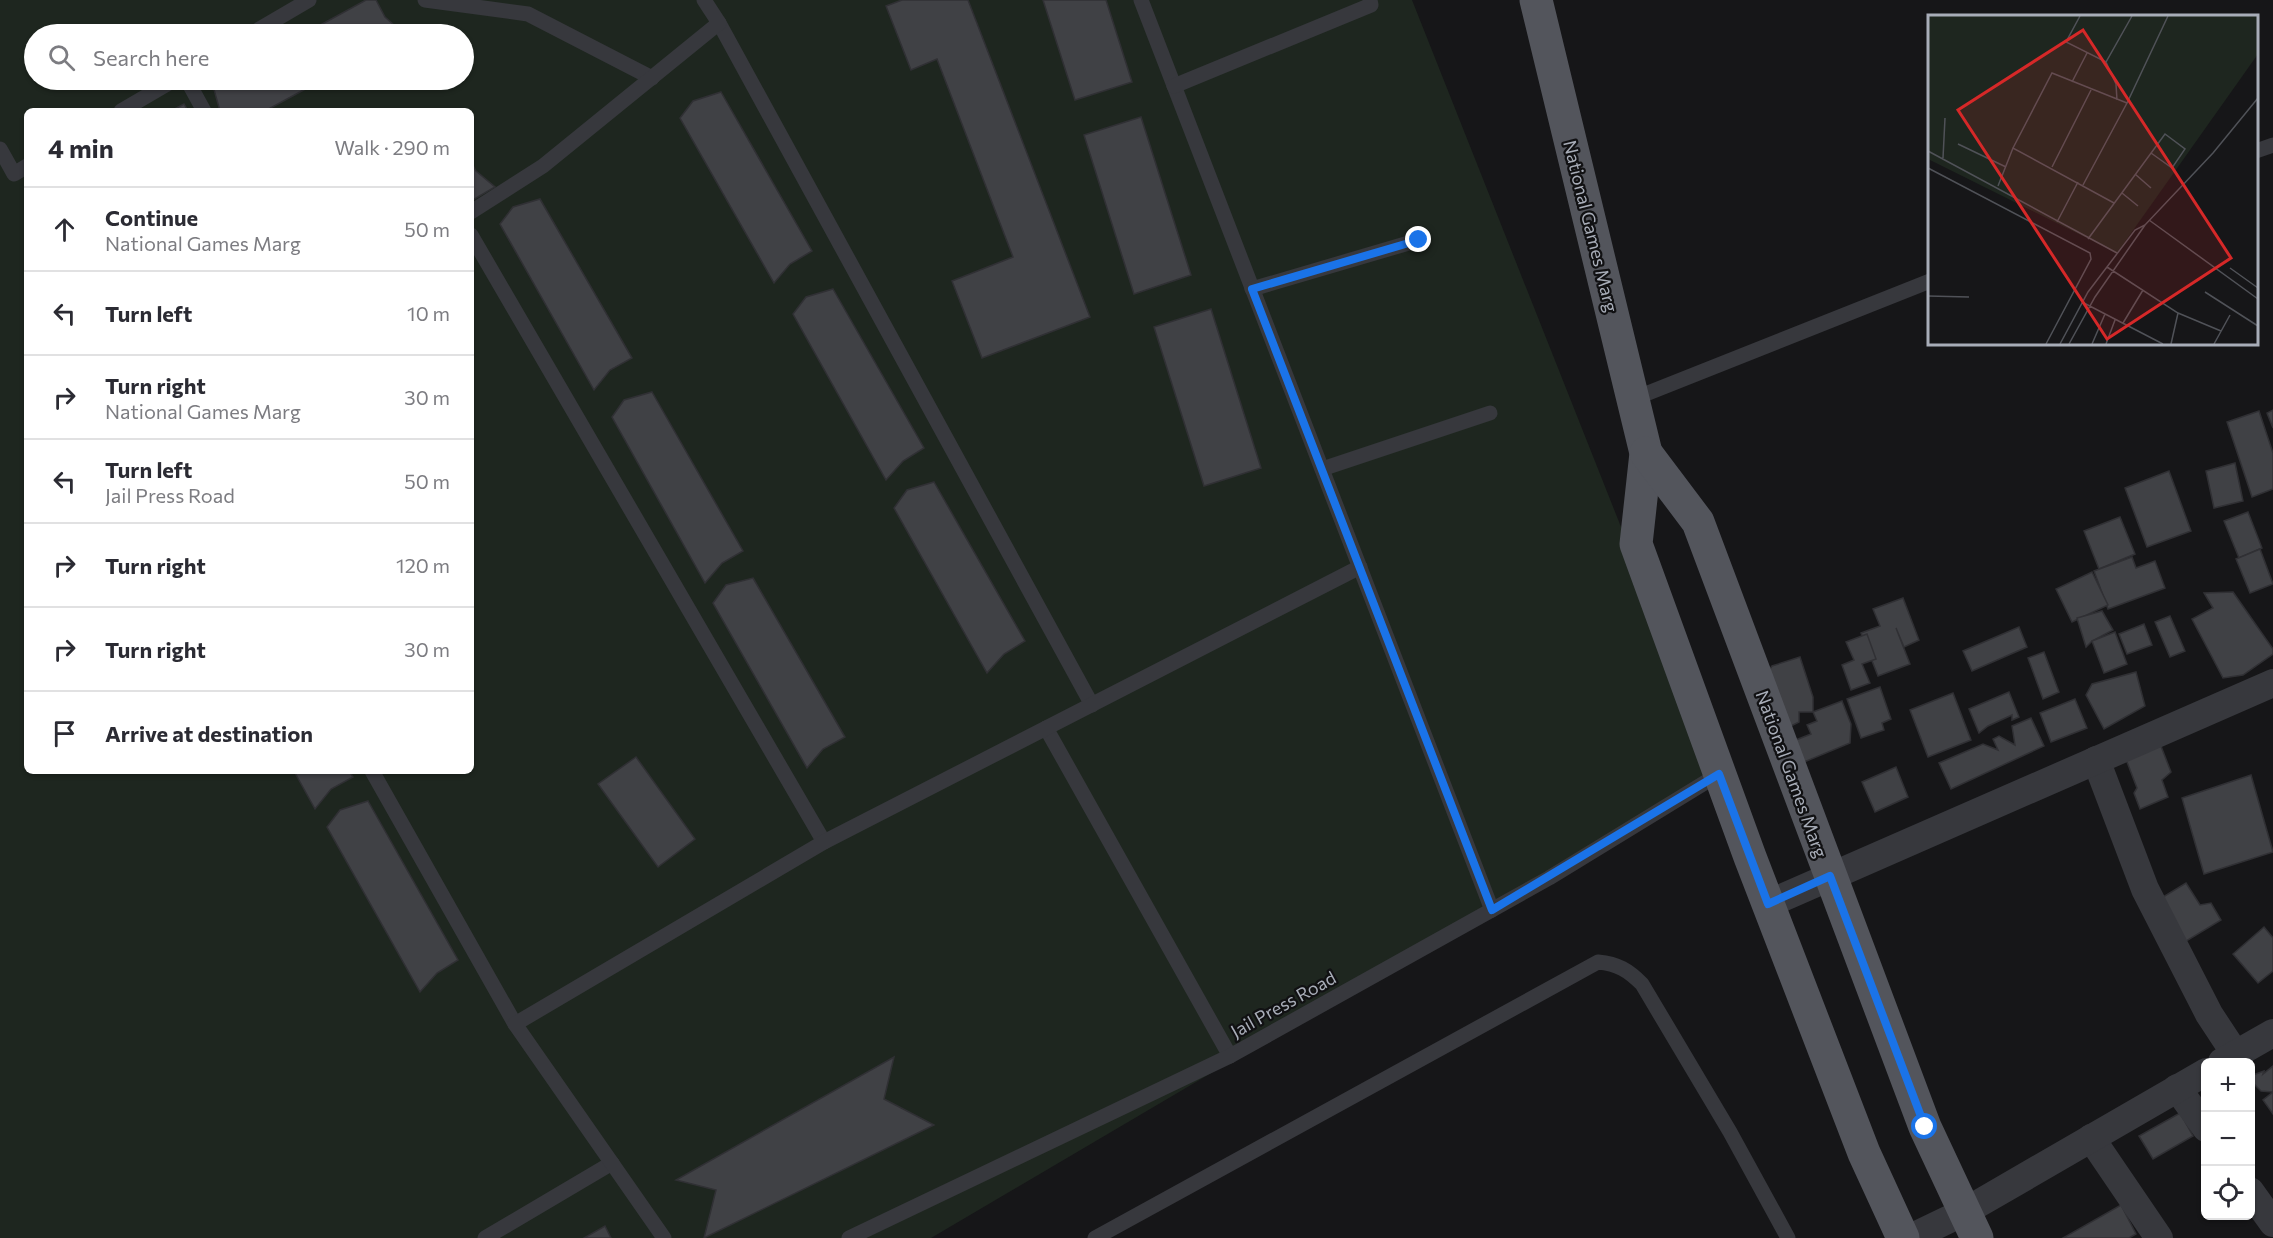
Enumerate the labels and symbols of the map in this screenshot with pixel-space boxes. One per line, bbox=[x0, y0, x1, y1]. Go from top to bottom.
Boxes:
inset map bbox=[1928, 15, 2258, 345]
street label: National Games Marg bbox=[1559, 138, 1623, 314]
route end bbox=[1405, 226, 1431, 252]
street label: National Games Marg bbox=[1752, 687, 1833, 861]
street label: Jail Press Road bbox=[1227, 966, 1339, 1042]
route start bbox=[1911, 1113, 1937, 1139]

